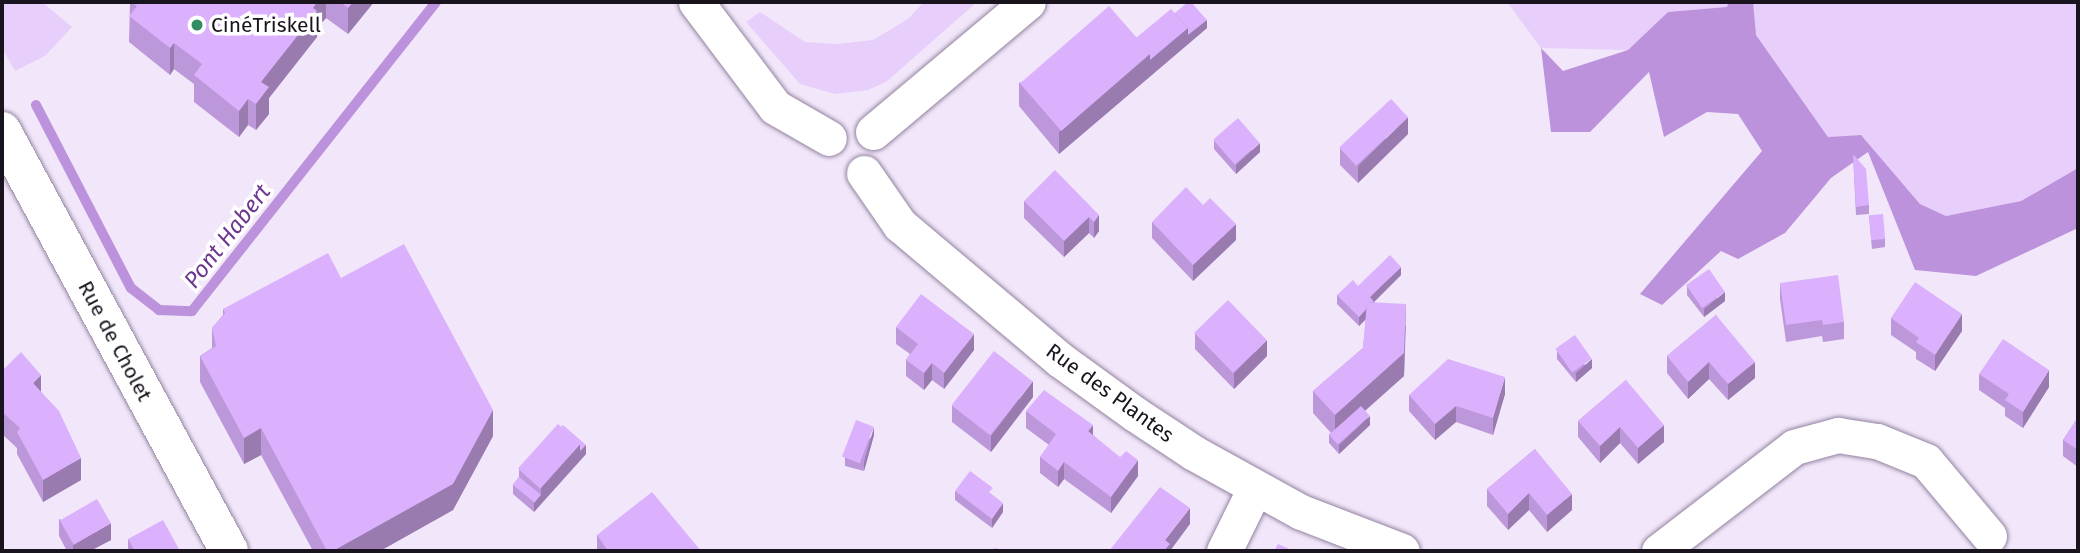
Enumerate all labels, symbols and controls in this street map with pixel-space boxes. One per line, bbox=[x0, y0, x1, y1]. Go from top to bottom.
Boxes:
place label: CinéTriskell bbox=[211, 12, 321, 38]
marker: CinéTriskell bbox=[189, 17, 205, 33]
water label: Pont Habert bbox=[178, 179, 276, 293]
street label: Rue de Cholet bbox=[73, 277, 157, 405]
street label: Rue des Plantes bbox=[1041, 338, 1179, 448]

